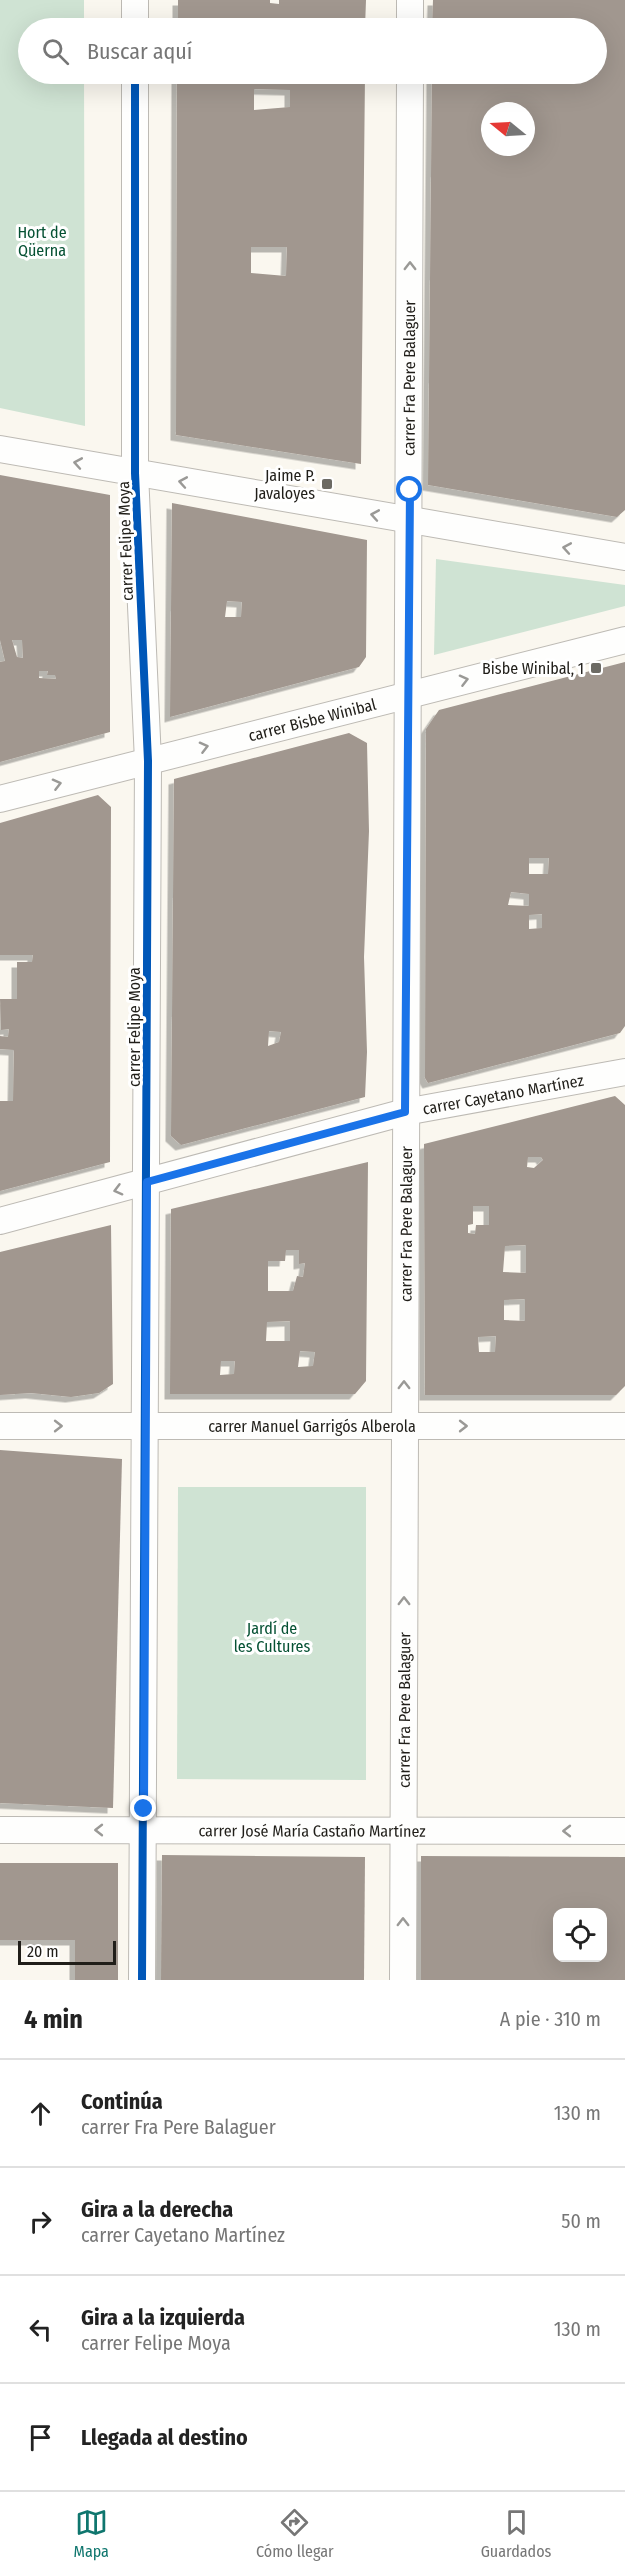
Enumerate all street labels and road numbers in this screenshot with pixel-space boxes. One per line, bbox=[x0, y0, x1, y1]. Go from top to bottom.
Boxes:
street label: carrer Fra Pere Balaguer bbox=[400, 300, 419, 456]
street label: carrer Felipe Moya bbox=[114, 481, 137, 601]
street label: carrer Bisbe Winibal bbox=[246, 695, 378, 745]
street label: carrer Felipe Moya bbox=[125, 967, 144, 1087]
street label: carrer Cayetano Martínez bbox=[421, 1071, 585, 1119]
street label: carrer Fra Pere Balaguer bbox=[396, 1146, 416, 1302]
street label: carrer Manuel Garrigós Alberola bbox=[208, 1417, 416, 1436]
street label: carrer Fra Pere Balaguer bbox=[395, 1632, 414, 1788]
street label: carrer José María Castaño Martínez bbox=[198, 1821, 426, 1841]

